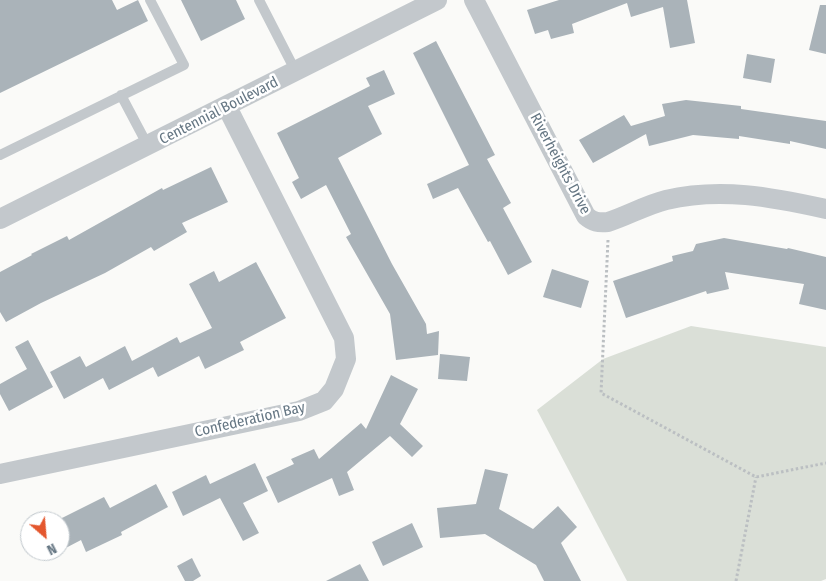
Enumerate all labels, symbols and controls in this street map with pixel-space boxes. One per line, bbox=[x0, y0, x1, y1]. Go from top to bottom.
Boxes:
street label: Centennial Boulevard bbox=[157, 73, 281, 149]
street label: Riverheights Drive bbox=[526, 110, 594, 218]
street label: Confederation Bay bbox=[193, 399, 307, 441]
north arrow bbox=[20, 511, 70, 561]
text: N bbox=[44, 539, 59, 558]

